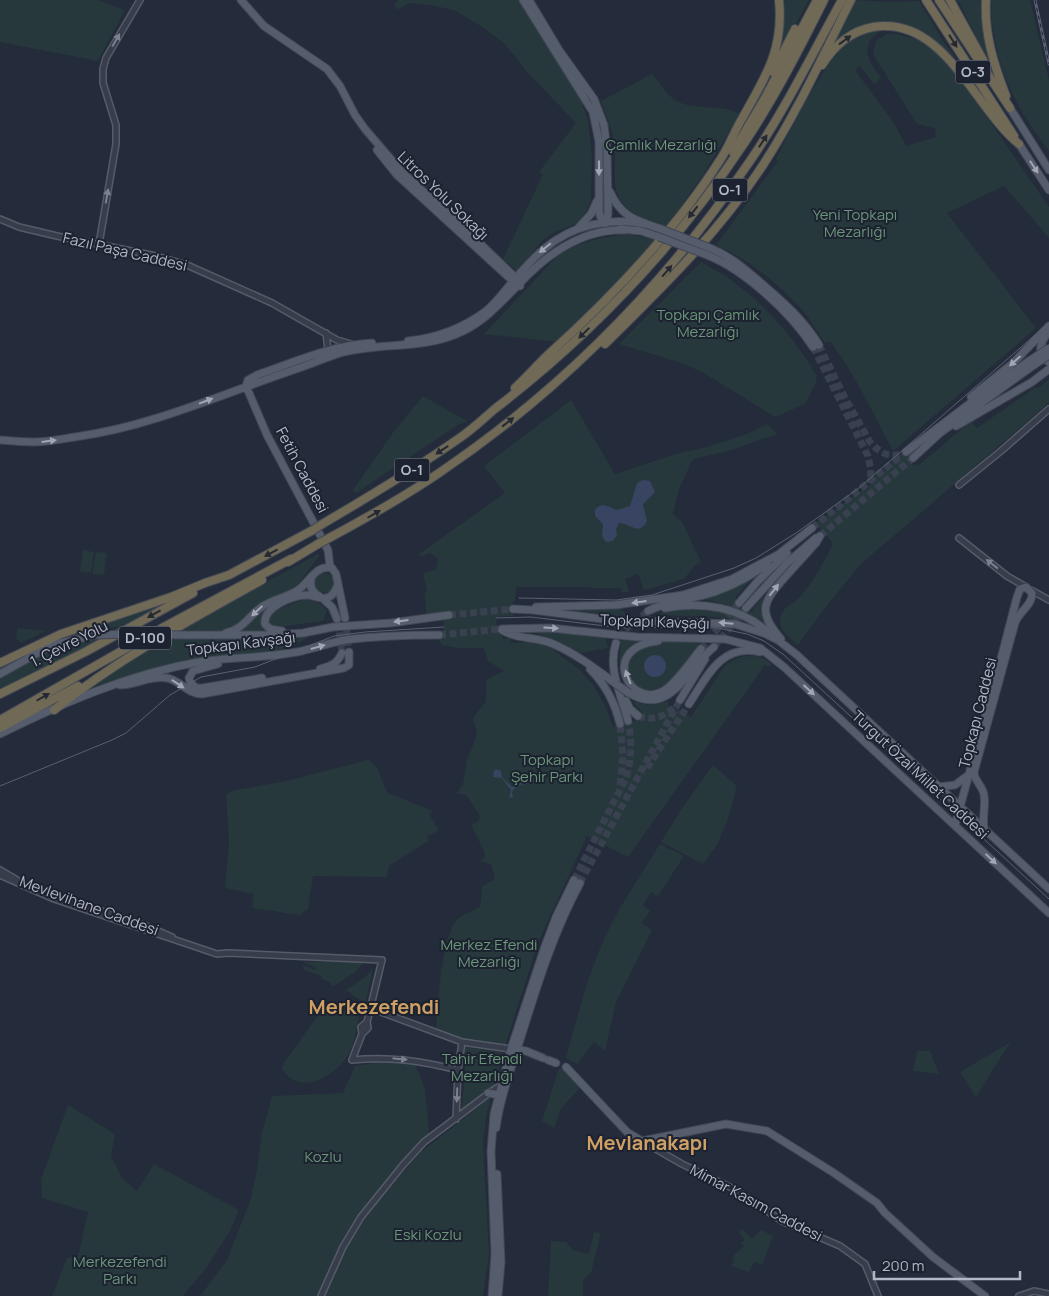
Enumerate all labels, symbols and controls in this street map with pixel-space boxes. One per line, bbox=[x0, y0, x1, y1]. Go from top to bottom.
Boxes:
one-way arrow bbox=[112, 33, 121, 47]
one-way arrow bbox=[948, 34, 957, 48]
one-way arrow bbox=[838, 35, 852, 45]
road number: O-3 bbox=[956, 61, 990, 84]
park label: Çamlık Mezarlığı bbox=[605, 134, 717, 155]
one-way arrow bbox=[758, 134, 768, 147]
street label: Litros Yolu Sokağı bbox=[393, 146, 494, 245]
one-way arrow bbox=[595, 160, 603, 176]
one-way arrow bbox=[1029, 160, 1038, 174]
road number: O-1 bbox=[712, 178, 748, 202]
one-way arrow bbox=[103, 188, 111, 204]
park label: Yeni Topkapı Mezarlığı bbox=[813, 204, 897, 242]
one-way arrow bbox=[688, 206, 698, 219]
street label: Fazıl Paşa Caddesi bbox=[61, 227, 189, 276]
one-way arrow bbox=[539, 243, 552, 254]
one-way arrow bbox=[661, 265, 672, 278]
park label: Topkapı Çamlık Mezarlığı bbox=[657, 304, 760, 342]
one-way arrow bbox=[578, 327, 590, 339]
one-way arrow bbox=[1009, 355, 1021, 367]
one-way arrow bbox=[198, 397, 213, 405]
one-way arrow bbox=[501, 417, 514, 428]
street label: Fetih Caddesi bbox=[271, 423, 334, 516]
one-way arrow bbox=[41, 437, 57, 445]
one-way arrow bbox=[436, 445, 449, 455]
road number: O-1 bbox=[394, 458, 430, 482]
one-way arrow bbox=[367, 509, 380, 518]
one-way arrow bbox=[264, 548, 278, 557]
one-way arrow bbox=[985, 559, 999, 569]
one-way arrow bbox=[769, 584, 780, 597]
one-way arrow bbox=[631, 598, 647, 606]
one-way arrow bbox=[252, 605, 264, 617]
one-way arrow bbox=[148, 609, 161, 618]
street label: Topkapı Kavşağı bbox=[600, 609, 710, 634]
street label: 1. Çevre Yolu bbox=[26, 615, 111, 672]
one-way arrow bbox=[393, 617, 409, 625]
one-way arrow bbox=[718, 619, 734, 627]
one-way arrow bbox=[543, 624, 559, 632]
road number: D-100 bbox=[119, 626, 171, 650]
street label: Topkapı Kavşağı bbox=[185, 626, 297, 661]
one-way arrow bbox=[310, 642, 325, 650]
street label: Topkapı Caddesi bbox=[954, 655, 1001, 771]
one-way arrow bbox=[624, 669, 632, 684]
one-way arrow bbox=[171, 679, 185, 689]
one-way arrow bbox=[803, 684, 815, 696]
one-way arrow bbox=[36, 692, 49, 701]
street label: Turgut Özal Millet Caddesi bbox=[847, 706, 993, 844]
park label: Topkapı Şehir Parkı bbox=[511, 749, 583, 787]
one-way arrow bbox=[984, 853, 996, 865]
street label: Mevlevihane Caddesi bbox=[17, 871, 162, 940]
park label: Merkez Efendi Mezarlığı bbox=[440, 934, 538, 972]
district label: Merkezefendi bbox=[309, 993, 439, 1020]
park label: Tahir Efendi Mezarlığı bbox=[442, 1048, 522, 1086]
one-way arrow bbox=[393, 1055, 409, 1063]
one-way arrow bbox=[453, 1087, 461, 1103]
district label: Mevlanakapı bbox=[586, 1129, 708, 1156]
park label: Kozlu bbox=[304, 1146, 342, 1167]
street label: Mimar Kasım Caddesi bbox=[686, 1159, 826, 1246]
park label: Eski Kozlu bbox=[394, 1224, 462, 1245]
scale bar bbox=[874, 1248, 1020, 1280]
park label: Merkezefendi Parkı bbox=[73, 1251, 167, 1289]
text: 200 m bbox=[882, 1255, 925, 1276]

